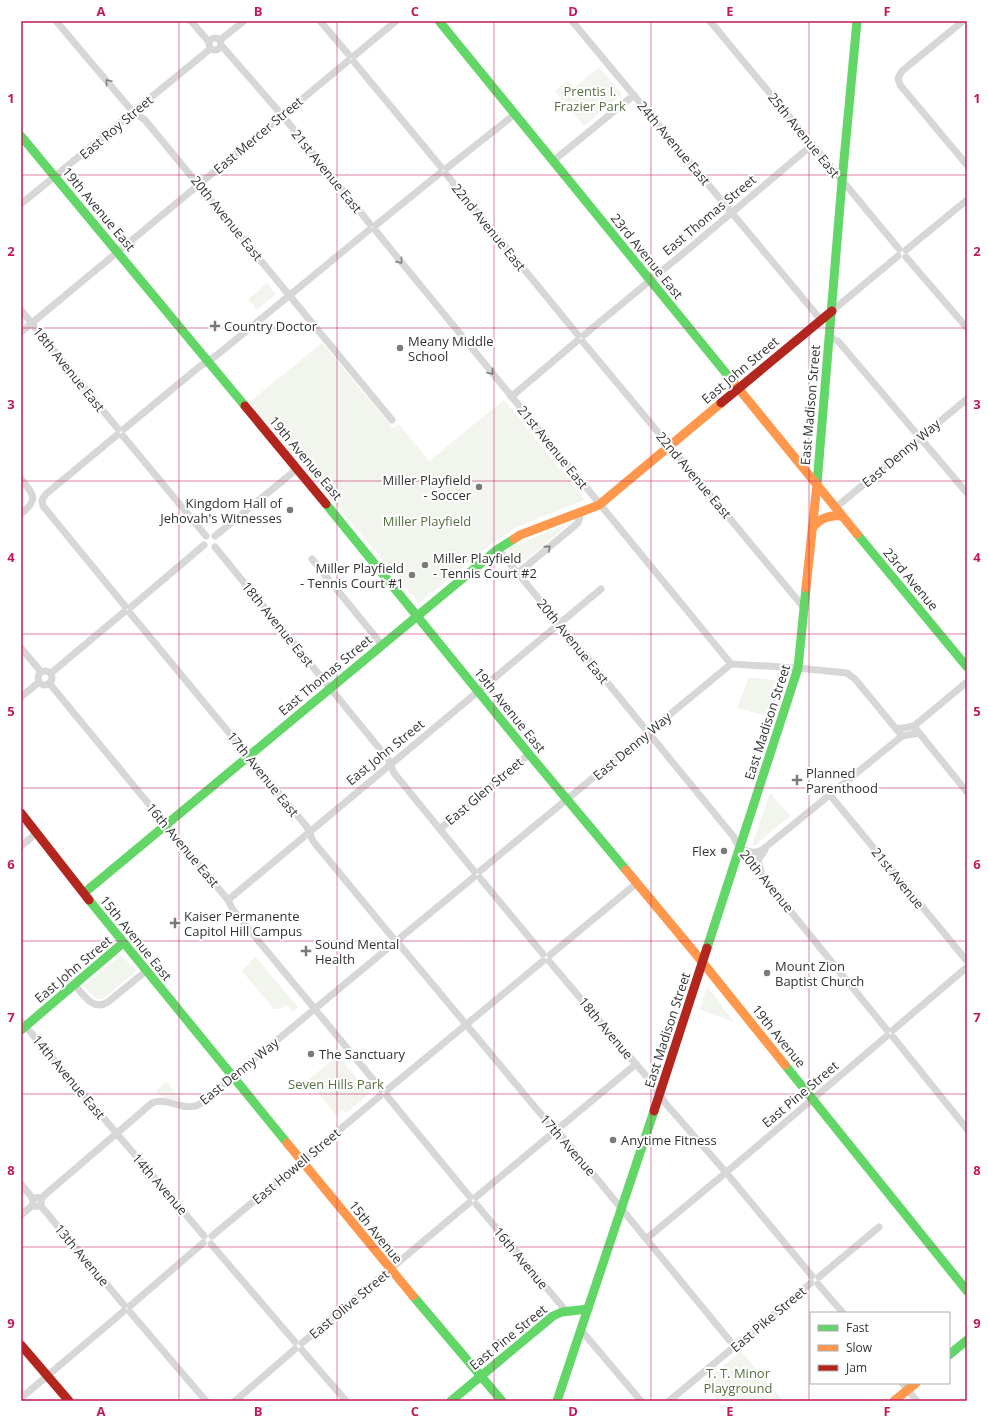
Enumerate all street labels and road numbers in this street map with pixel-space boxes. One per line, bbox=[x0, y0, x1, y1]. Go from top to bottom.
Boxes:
street label: 25th Avenue East bbox=[764, 89, 844, 182]
street label: East Roy Street bbox=[75, 91, 157, 163]
street label: East Mercer Street bbox=[210, 92, 307, 178]
street label: 24th Avenue East bbox=[633, 97, 715, 189]
street label: 21st Avenue East bbox=[288, 125, 367, 217]
street label: 19th Avenue East bbox=[58, 163, 140, 255]
street label: East Thomas Street bbox=[658, 170, 760, 259]
street label: 20th Avenue East bbox=[187, 172, 267, 265]
street label: 22nd Avenue East bbox=[448, 179, 530, 275]
street label: 23rd Avenue East bbox=[607, 209, 687, 303]
street label: 18th Avenue East bbox=[29, 323, 109, 416]
street label: East John Street bbox=[698, 332, 783, 408]
street label: East Madison Street bbox=[796, 344, 824, 466]
street label: 21st Avenue East bbox=[514, 401, 593, 493]
street label: 19th Avenue East bbox=[265, 412, 347, 504]
street label: East Denny Way bbox=[858, 415, 944, 491]
street label: 22nd Avenue East bbox=[652, 428, 736, 522]
street label: 23rd Avenue bbox=[879, 544, 943, 614]
street label: 18th Avenue East bbox=[238, 578, 318, 671]
street label: 20th Avenue East bbox=[533, 595, 613, 688]
street label: East Thomas Street bbox=[274, 630, 376, 719]
street label: East Madison Street bbox=[740, 662, 794, 782]
street label: 19th Avenue East bbox=[470, 664, 550, 757]
street label: East Denny Way bbox=[589, 708, 675, 784]
street label: East John Street bbox=[342, 715, 428, 789]
street label: 17th Avenue East bbox=[223, 728, 303, 821]
street label: East Glen Street bbox=[441, 753, 527, 829]
street label: 16th Avenue East bbox=[142, 799, 224, 891]
street label: 21st Avenue bbox=[868, 843, 928, 913]
street label: 20th Avenue bbox=[736, 846, 798, 916]
street label: 15th Avenue East bbox=[96, 892, 176, 985]
street label: East John Street bbox=[31, 931, 116, 1007]
street label: East Madison Street bbox=[640, 970, 694, 1090]
street label: 18th Avenue bbox=[575, 993, 637, 1063]
street label: 19th Avenue bbox=[748, 1001, 810, 1071]
street label: 14th Avenue East bbox=[28, 1031, 110, 1123]
street label: East Denny Way bbox=[196, 1033, 283, 1109]
street label: East Pine Street bbox=[758, 1056, 842, 1131]
street label: 17th Avenue bbox=[536, 1110, 600, 1180]
street label: East Howell Street bbox=[248, 1124, 344, 1208]
street label: 14th Avenue bbox=[128, 1149, 192, 1219]
street label: 15th Avenue bbox=[345, 1197, 407, 1267]
street label: 13th Avenue bbox=[51, 1220, 113, 1290]
street label: 16th Avenue bbox=[490, 1223, 552, 1293]
street label: East Olive Street bbox=[305, 1265, 393, 1343]
street label: East Pike Street bbox=[726, 1282, 810, 1356]
street label: East Pine Street bbox=[466, 1300, 551, 1374]

